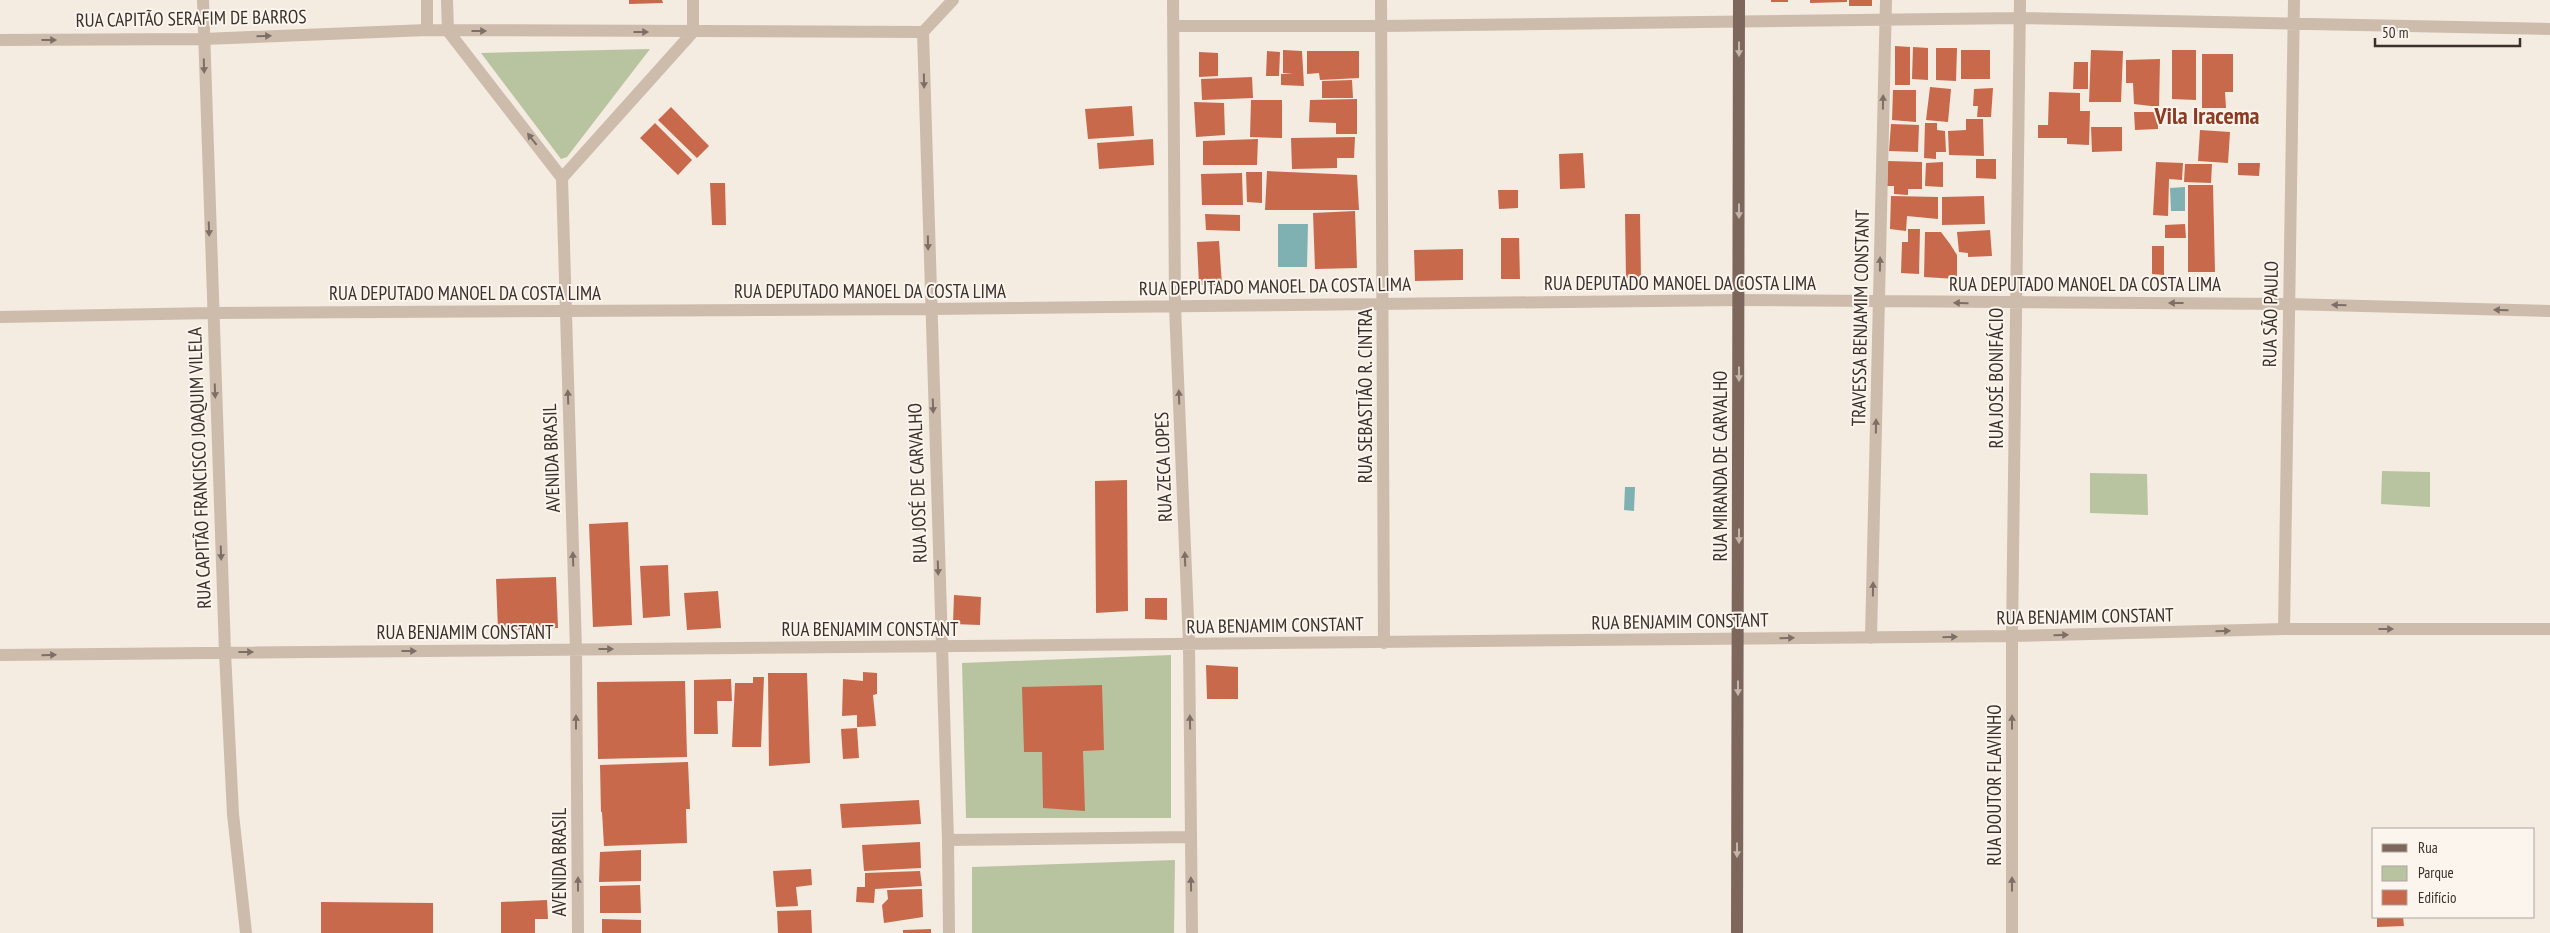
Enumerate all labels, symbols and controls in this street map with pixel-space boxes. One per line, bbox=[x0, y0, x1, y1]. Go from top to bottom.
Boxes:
street label: RUA CAPITÃO SERAFIM DE BARROS bbox=[75, 4, 307, 32]
scale bar bbox=[2375, 15, 2520, 47]
text: 50 m bbox=[2382, 23, 2408, 42]
one-way arrow bbox=[471, 27, 487, 35]
one-way arrow bbox=[633, 28, 649, 36]
one-way arrow bbox=[256, 32, 272, 40]
one-way arrow bbox=[41, 36, 57, 44]
one-way arrow bbox=[1735, 41, 1743, 57]
one-way arrow bbox=[200, 58, 208, 74]
one-way arrow bbox=[920, 73, 928, 89]
one-way arrow bbox=[1880, 93, 1888, 109]
district label: Vila Iracema bbox=[2154, 100, 2260, 131]
one-way arrow bbox=[527, 132, 537, 146]
one-way arrow bbox=[1735, 203, 1743, 219]
street label: TRAVESSA BENJAMIM CONSTANT bbox=[1846, 209, 1874, 427]
one-way arrow bbox=[206, 221, 214, 237]
one-way arrow bbox=[924, 236, 932, 252]
one-way arrow bbox=[1876, 256, 1884, 272]
street label: RUA SÃO PAULO bbox=[2257, 261, 2283, 367]
street label: RUA DEPUTADO MANOEL DA COSTA LIMA bbox=[1544, 271, 1816, 295]
street label: RUA DEPUTADO MANOEL DA COSTA LIMA bbox=[1139, 272, 1411, 300]
street label: RUA DEPUTADO MANOEL DA COSTA LIMA bbox=[1949, 272, 2221, 296]
street label: RUA DEPUTADO MANOEL DA COSTA LIMA bbox=[734, 279, 1006, 303]
street label: RUA DEPUTADO MANOEL DA COSTA LIMA bbox=[329, 281, 601, 305]
one-way arrow bbox=[1953, 299, 1969, 307]
one-way arrow bbox=[2168, 299, 2184, 307]
one-way arrow bbox=[2331, 301, 2347, 309]
one-way arrow bbox=[2493, 305, 2509, 313]
street label: RUA JOSÉ BONIFÁCIO bbox=[1984, 308, 2008, 448]
street label: RUA SEBASTIÃO R. CINTRA bbox=[1353, 309, 1377, 483]
street label: RUA CAPITÃO FRANCISCO JOAQUIM VILELA bbox=[182, 327, 216, 609]
one-way arrow bbox=[1735, 366, 1743, 382]
street label: RUA MIRANDA DE CARVALHO bbox=[1708, 370, 1732, 562]
one-way arrow bbox=[212, 383, 220, 399]
one-way arrow bbox=[563, 389, 571, 405]
one-way arrow bbox=[1174, 389, 1182, 405]
one-way arrow bbox=[929, 398, 937, 414]
street label: AVENIDA BRASIL bbox=[537, 403, 565, 513]
street label: RUA JOSÉ DE CARVALHO bbox=[902, 403, 932, 563]
street label: RUA ZECA LOPES bbox=[1149, 411, 1177, 523]
one-way arrow bbox=[1873, 418, 1881, 434]
one-way arrow bbox=[1735, 528, 1743, 544]
one-way arrow bbox=[218, 546, 226, 562]
one-way arrow bbox=[568, 551, 576, 567]
one-way arrow bbox=[1181, 551, 1189, 567]
one-way arrow bbox=[935, 560, 943, 576]
one-way arrow bbox=[1869, 581, 1877, 597]
street label: RUA BENJAMIM CONSTANT bbox=[1996, 602, 2174, 630]
street label: RUA BENJAMIM CONSTANT bbox=[1591, 607, 1769, 635]
street label: RUA BENJAMIM CONSTANT bbox=[1186, 611, 1364, 639]
street label: RUA BENJAMIM CONSTANT bbox=[781, 617, 959, 641]
street label: RUA BENJAMIM CONSTANT bbox=[376, 620, 554, 644]
one-way arrow bbox=[2378, 625, 2394, 633]
one-way arrow bbox=[2216, 627, 2232, 635]
one-way arrow bbox=[2053, 631, 2069, 639]
one-way arrow bbox=[1942, 633, 1958, 641]
one-way arrow bbox=[1780, 634, 1796, 642]
one-way arrow bbox=[598, 645, 614, 653]
one-way arrow bbox=[401, 647, 417, 655]
one-way arrow bbox=[238, 648, 254, 656]
one-way arrow bbox=[41, 650, 57, 658]
one-way arrow bbox=[1734, 680, 1742, 696]
street label: RUA DOUTOR FLAVINHO bbox=[1982, 704, 2006, 866]
one-way arrow bbox=[572, 714, 580, 730]
one-way arrow bbox=[1185, 714, 1193, 730]
one-way arrow bbox=[2008, 714, 2016, 730]
street label: AVENIDA BRASIL bbox=[547, 807, 571, 916]
legend bbox=[2372, 828, 2535, 918]
text: Rua bbox=[2418, 838, 2438, 857]
one-way arrow bbox=[1733, 842, 1741, 858]
text: Parque bbox=[2418, 863, 2454, 882]
one-way arrow bbox=[574, 876, 582, 892]
one-way arrow bbox=[1187, 876, 1195, 892]
one-way arrow bbox=[2008, 876, 2016, 892]
text: Edifício bbox=[2418, 888, 2456, 907]

